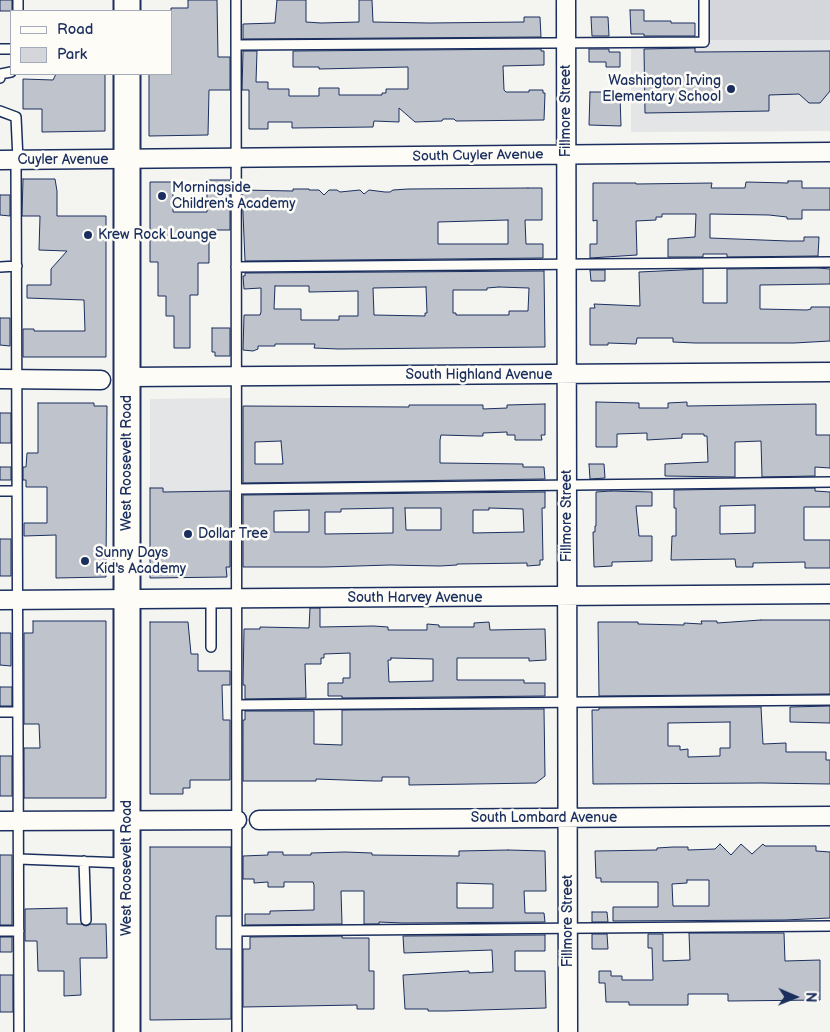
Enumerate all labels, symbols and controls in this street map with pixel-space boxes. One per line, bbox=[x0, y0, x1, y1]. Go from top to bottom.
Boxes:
legend bbox=[10, 10, 172, 75]
text: Road bbox=[57, 20, 93, 39]
text: Park bbox=[57, 45, 87, 64]
street label: Fillmore Street bbox=[558, 65, 574, 157]
place label: Washington Irving Elementary School bbox=[602, 73, 721, 105]
marker: Washington Irving Elementary School bbox=[725, 83, 737, 95]
street label: South Cuyler Avenue bbox=[412, 146, 544, 166]
street label: Cuyler Avenue bbox=[17, 152, 109, 168]
place label: Morningside Children's Academy bbox=[172, 180, 295, 212]
marker: Morningside Children's Academy bbox=[156, 190, 168, 202]
place label: Krew Rock Lounge bbox=[98, 227, 217, 243]
marker: Krew Rock Lounge bbox=[82, 229, 94, 241]
street label: South Highland Avenue bbox=[406, 367, 552, 383]
street label: West Roosevelt Road bbox=[119, 395, 135, 531]
street label: Fillmore Street bbox=[559, 470, 575, 562]
place label: Dollar Tree bbox=[198, 526, 268, 542]
marker: Dollar Tree bbox=[182, 528, 194, 540]
place label: Sunny Days Kid's Academy bbox=[95, 545, 186, 578]
marker: Sunny Days Kid's Academy bbox=[79, 555, 91, 567]
street label: South Harvey Avenue bbox=[348, 590, 482, 606]
street label: West Roosevelt Road bbox=[119, 800, 135, 936]
street label: South Lombard Avenue bbox=[471, 810, 617, 826]
street label: Fillmore Street bbox=[560, 875, 576, 967]
north arrow bbox=[770, 972, 820, 1022]
text: N bbox=[802, 992, 819, 1003]

